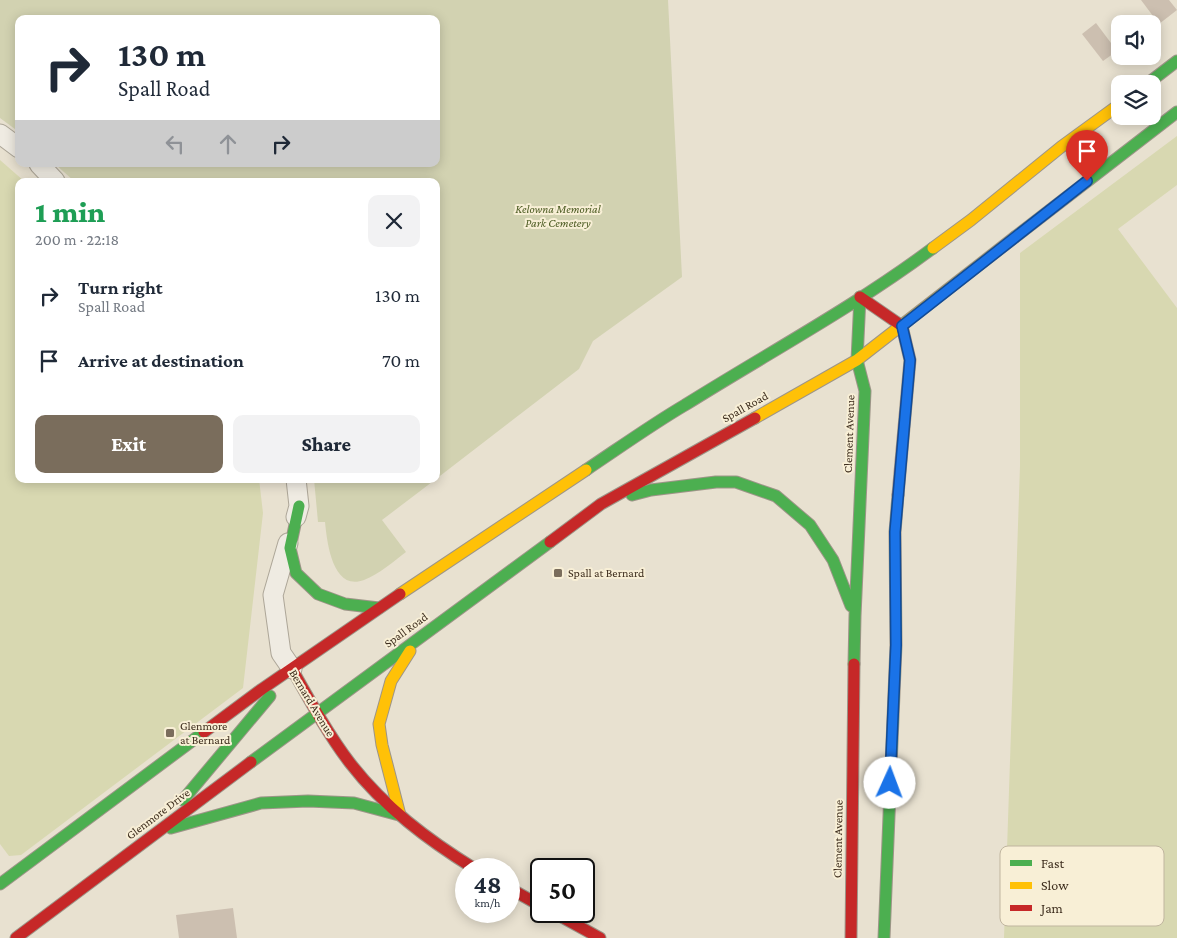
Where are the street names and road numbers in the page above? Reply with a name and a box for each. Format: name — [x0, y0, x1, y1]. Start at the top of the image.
street label: Spall Road — [720, 388, 771, 425]
street label: Clement Avenue — [841, 395, 857, 473]
street label: Spall Road — [382, 609, 431, 650]
street label: Bernard Avenue — [286, 667, 338, 739]
street label: Glenmore Drive — [124, 786, 192, 842]
street label: Clement Avenue — [830, 800, 846, 878]

